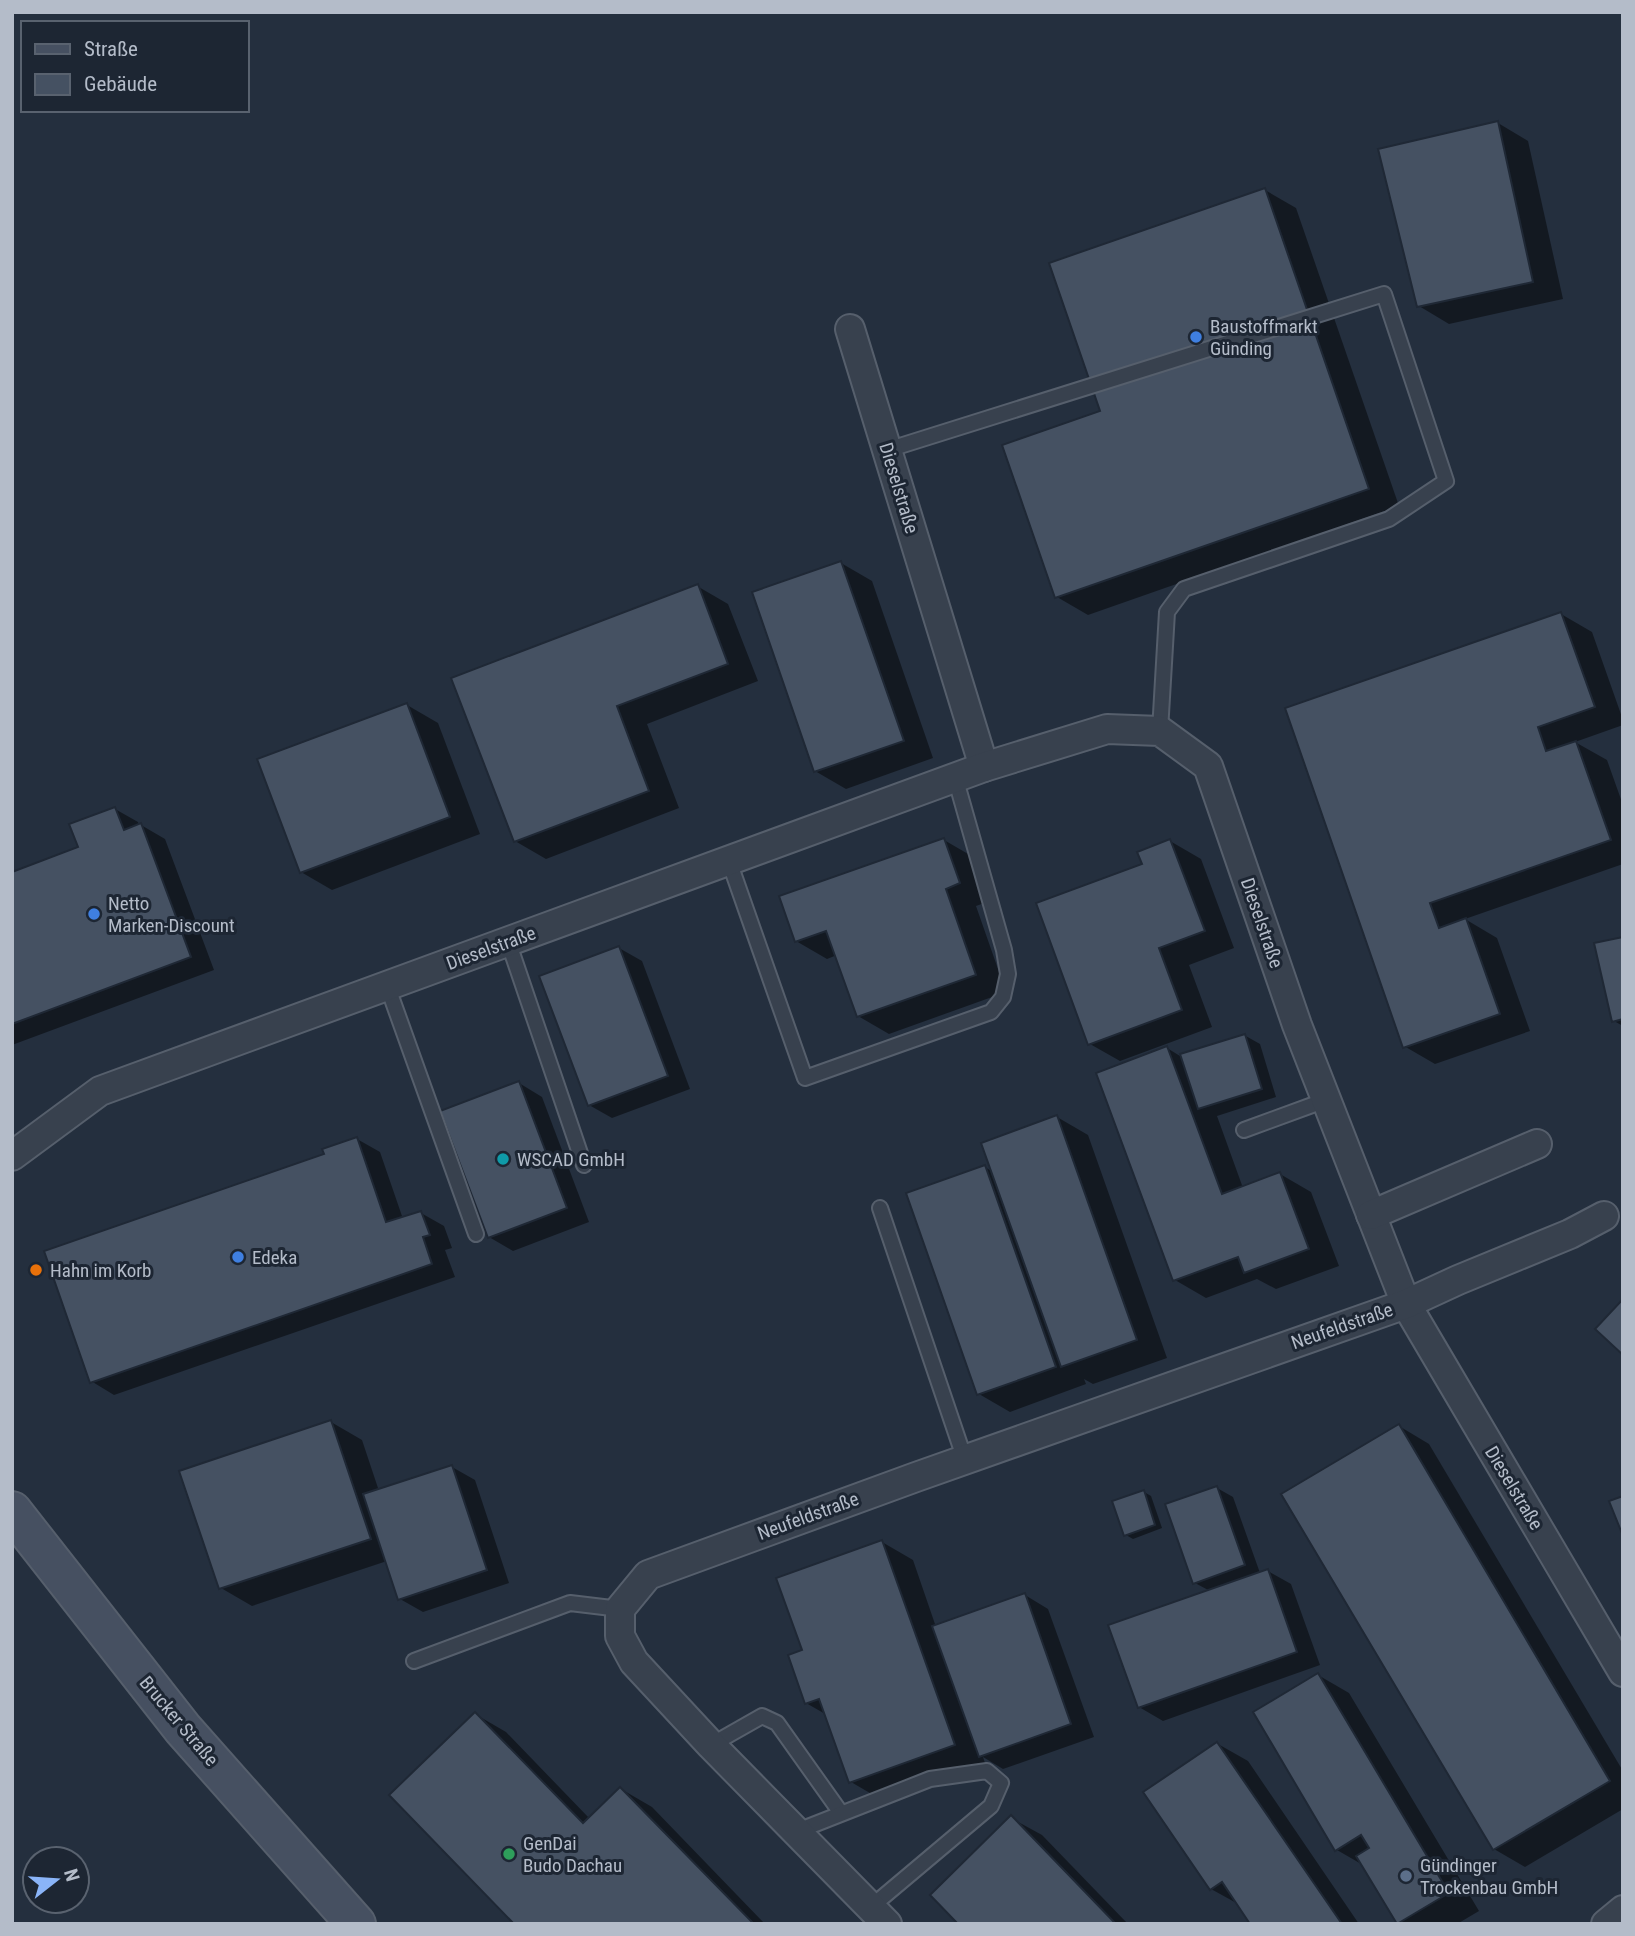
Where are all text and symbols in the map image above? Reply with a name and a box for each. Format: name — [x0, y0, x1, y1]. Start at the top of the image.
legend — [21, 21, 248, 112]
text: Straße — [84, 37, 138, 61]
text: Gebäude — [84, 72, 157, 96]
place label: Baustoffmarkt Günding — [1210, 315, 1318, 360]
marker: Baustoffmarkt Günding — [1188, 329, 1204, 345]
street label: Dieselstraße — [874, 440, 924, 536]
street label: Dieselstraße — [1236, 875, 1288, 971]
place label: Netto Marken-Discount — [108, 892, 235, 937]
marker: Netto Marken-Discount — [86, 906, 102, 922]
street label: Dieselstraße — [443, 921, 539, 975]
place label: WSCAD GmbH — [517, 1148, 625, 1171]
marker: WSCAD GmbH — [495, 1151, 511, 1167]
place label: Edeka — [252, 1246, 297, 1269]
marker: Edeka — [230, 1249, 246, 1265]
place label: Hahn im Korb — [50, 1259, 151, 1282]
marker: Hahn im Korb — [28, 1262, 44, 1278]
street label: Neufeldstraße — [1288, 1298, 1396, 1354]
street label: Dieselstraße — [1480, 1442, 1548, 1534]
street label: Neufeldstraße — [754, 1487, 862, 1545]
street label: Brucker Straße — [135, 1671, 223, 1771]
place label: GenDai Budo Dachau — [523, 1832, 622, 1877]
north arrow — [21, 1845, 91, 1915]
marker: GenDai Budo Dachau — [501, 1846, 517, 1862]
place label: Gündinger Trockenbau GmbH — [1420, 1854, 1558, 1899]
text: N — [59, 1866, 84, 1884]
marker: Gündinger Trockenbau GmbH — [1398, 1868, 1414, 1884]

